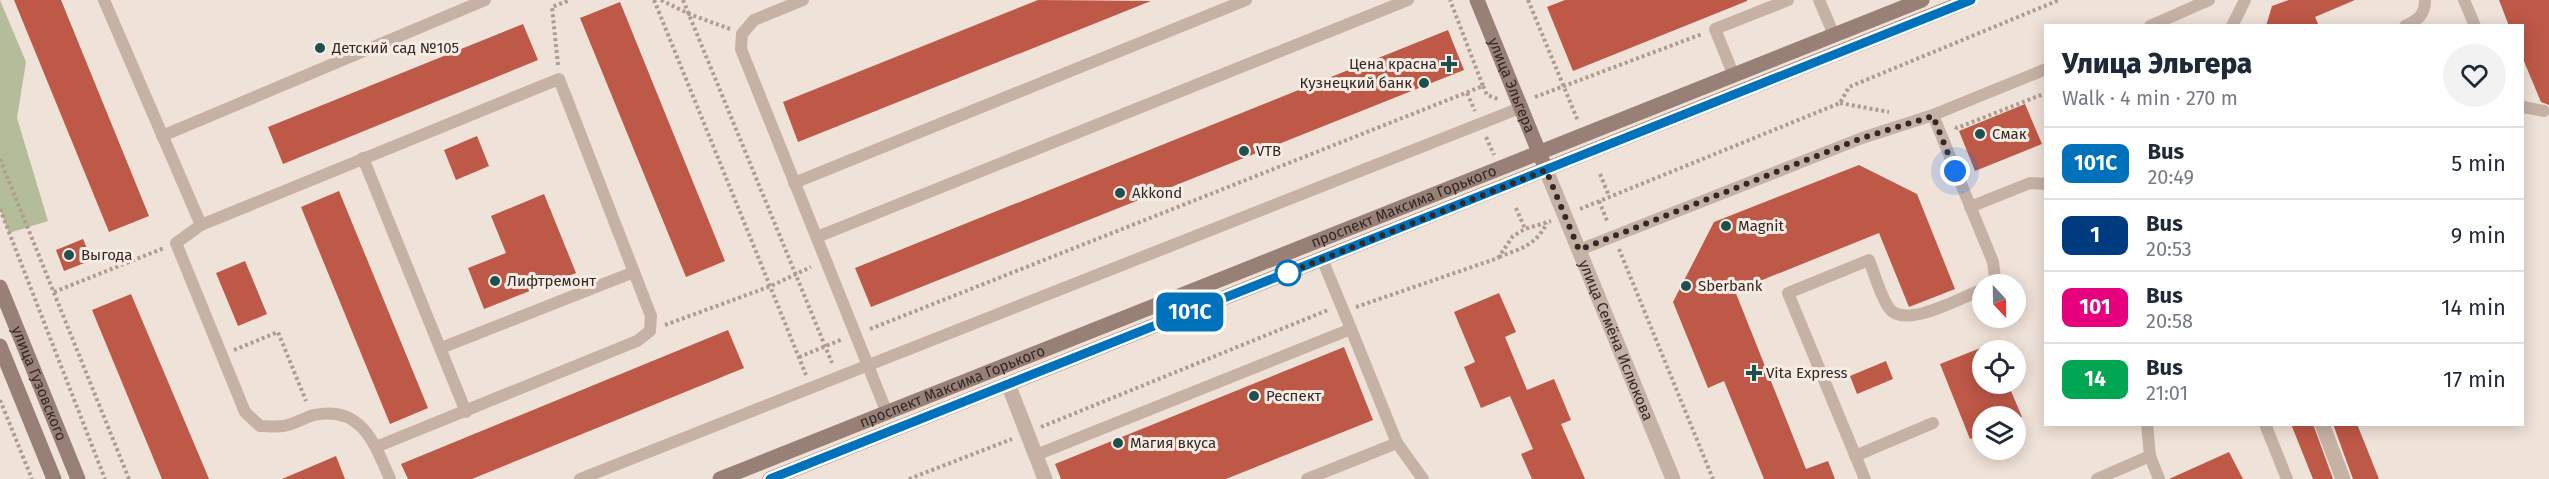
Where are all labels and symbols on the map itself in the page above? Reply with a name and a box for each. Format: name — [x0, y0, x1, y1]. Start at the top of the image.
street label: улица Эльгера — [1484, 35, 1539, 136]
place label: Детский сад №105 — [331, 39, 459, 57]
marker: Детский сад №105 — [313, 41, 327, 55]
place label: Цена красна — [1349, 55, 1437, 73]
marker: Цена красна — [1442, 57, 1456, 71]
place label: Кузнецкий банк — [1300, 74, 1412, 92]
marker: Кузнецкий банк — [1417, 76, 1431, 90]
place label: Смак — [1992, 125, 2027, 143]
marker: Смак — [1973, 127, 1987, 141]
place label: VTB — [1256, 142, 1281, 160]
marker: VTB — [1237, 144, 1251, 158]
your location — [1940, 156, 1970, 186]
street label: проспект Максима Горького — [1308, 162, 1499, 252]
place label: Akkond — [1132, 184, 1182, 202]
marker: Akkond — [1113, 186, 1127, 200]
place label: Magnit — [1738, 217, 1785, 235]
marker: Magnit — [1719, 219, 1733, 233]
place label: Выгода — [81, 246, 132, 264]
marker: Выгода — [62, 248, 76, 262]
street label: улица Семёна Ислюкова — [1575, 257, 1657, 423]
unlabelled marker — [1275, 260, 1301, 286]
place label: Лифтремонт — [507, 272, 596, 290]
marker: Лифтремонт — [488, 274, 502, 288]
north arrow — [1972, 274, 2026, 328]
place label: Sberbank — [1698, 277, 1763, 295]
marker: Sberbank — [1679, 279, 1693, 293]
line badge: 101С — [1148, 292, 1232, 332]
street label: улица Гузовского — [8, 323, 71, 443]
street label: проспект Максима Горького — [857, 341, 1048, 431]
place label: Vita Express — [1766, 364, 1848, 382]
marker: Vita Express — [1747, 366, 1761, 380]
place label: Респект — [1266, 387, 1321, 405]
marker: Респект — [1247, 389, 1261, 403]
place label: Магия вкуса — [1130, 434, 1216, 452]
marker: Магия вкуса — [1111, 436, 1125, 450]

